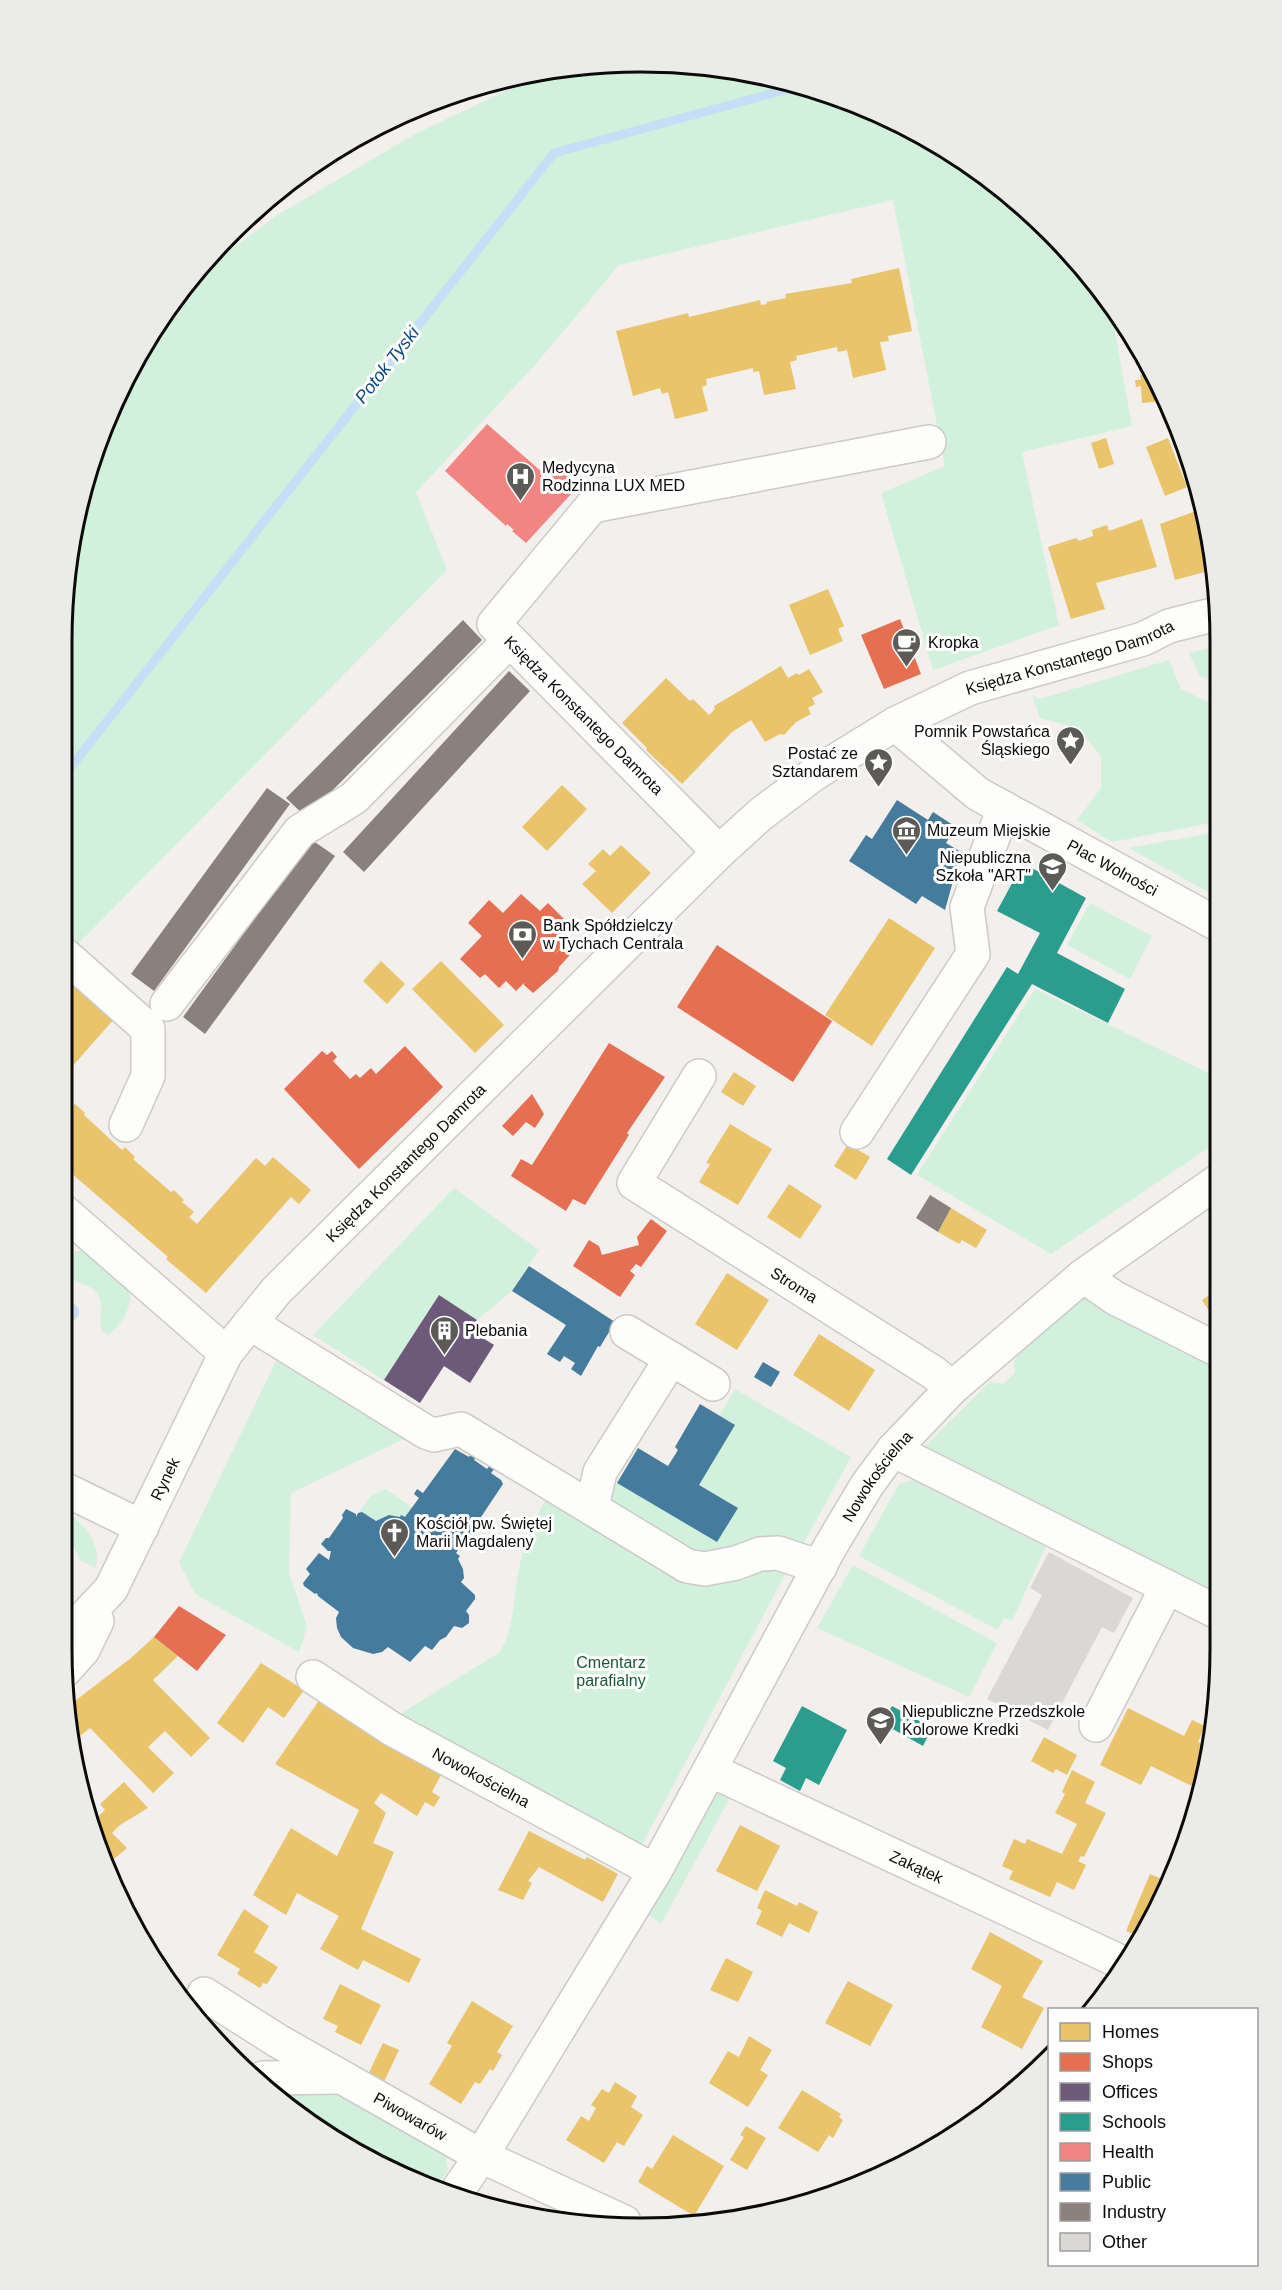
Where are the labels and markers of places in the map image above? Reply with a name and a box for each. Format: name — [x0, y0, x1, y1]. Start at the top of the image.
place label: Medycyna Rodzinna LUX MED — [542, 459, 685, 494]
hospital icon: Medycyna Rodzinna LUX MED — [505, 460, 537, 502]
cafe icon: Kropka — [891, 626, 923, 668]
place label: Kropka — [928, 634, 979, 651]
place label: Pomnik Powstańca Śląskiego — [914, 723, 1050, 758]
place icon: Pomnik Powstańca Śląskiego — [1055, 724, 1087, 766]
place label: Postać ze Sztandarem — [772, 745, 858, 780]
place icon: Postać ze Sztandarem — [863, 746, 895, 788]
museum icon: Muzeum Miejskie — [890, 814, 922, 856]
place label: Muzeum Miejskie — [927, 822, 1051, 839]
place label: Niepubliczna Szkoła "ART" — [935, 849, 1031, 884]
school or university icon: Niepubliczna Szkoła "ART" — [1036, 850, 1068, 892]
place label: Bank Spółdzielczy w Tychach Centrala — [542, 917, 683, 952]
bank icon: Bank Spółdzielczy w Tychach Centrala — [506, 918, 538, 960]
building icon: Plebania — [428, 1314, 460, 1356]
place label: Plebania — [465, 1322, 527, 1339]
place label: Kościół pw. Świętej Marii Magdaleny — [416, 1514, 552, 1550]
church icon: Kościół pw. Świętej Marii Magdaleny — [379, 1516, 411, 1558]
place label: Niepubliczne Przedszkole Kolorowe Kredki — [902, 1703, 1085, 1738]
school or university icon: Niepubliczne Przedszkole Kolorowe Kredki — [865, 1704, 897, 1746]

